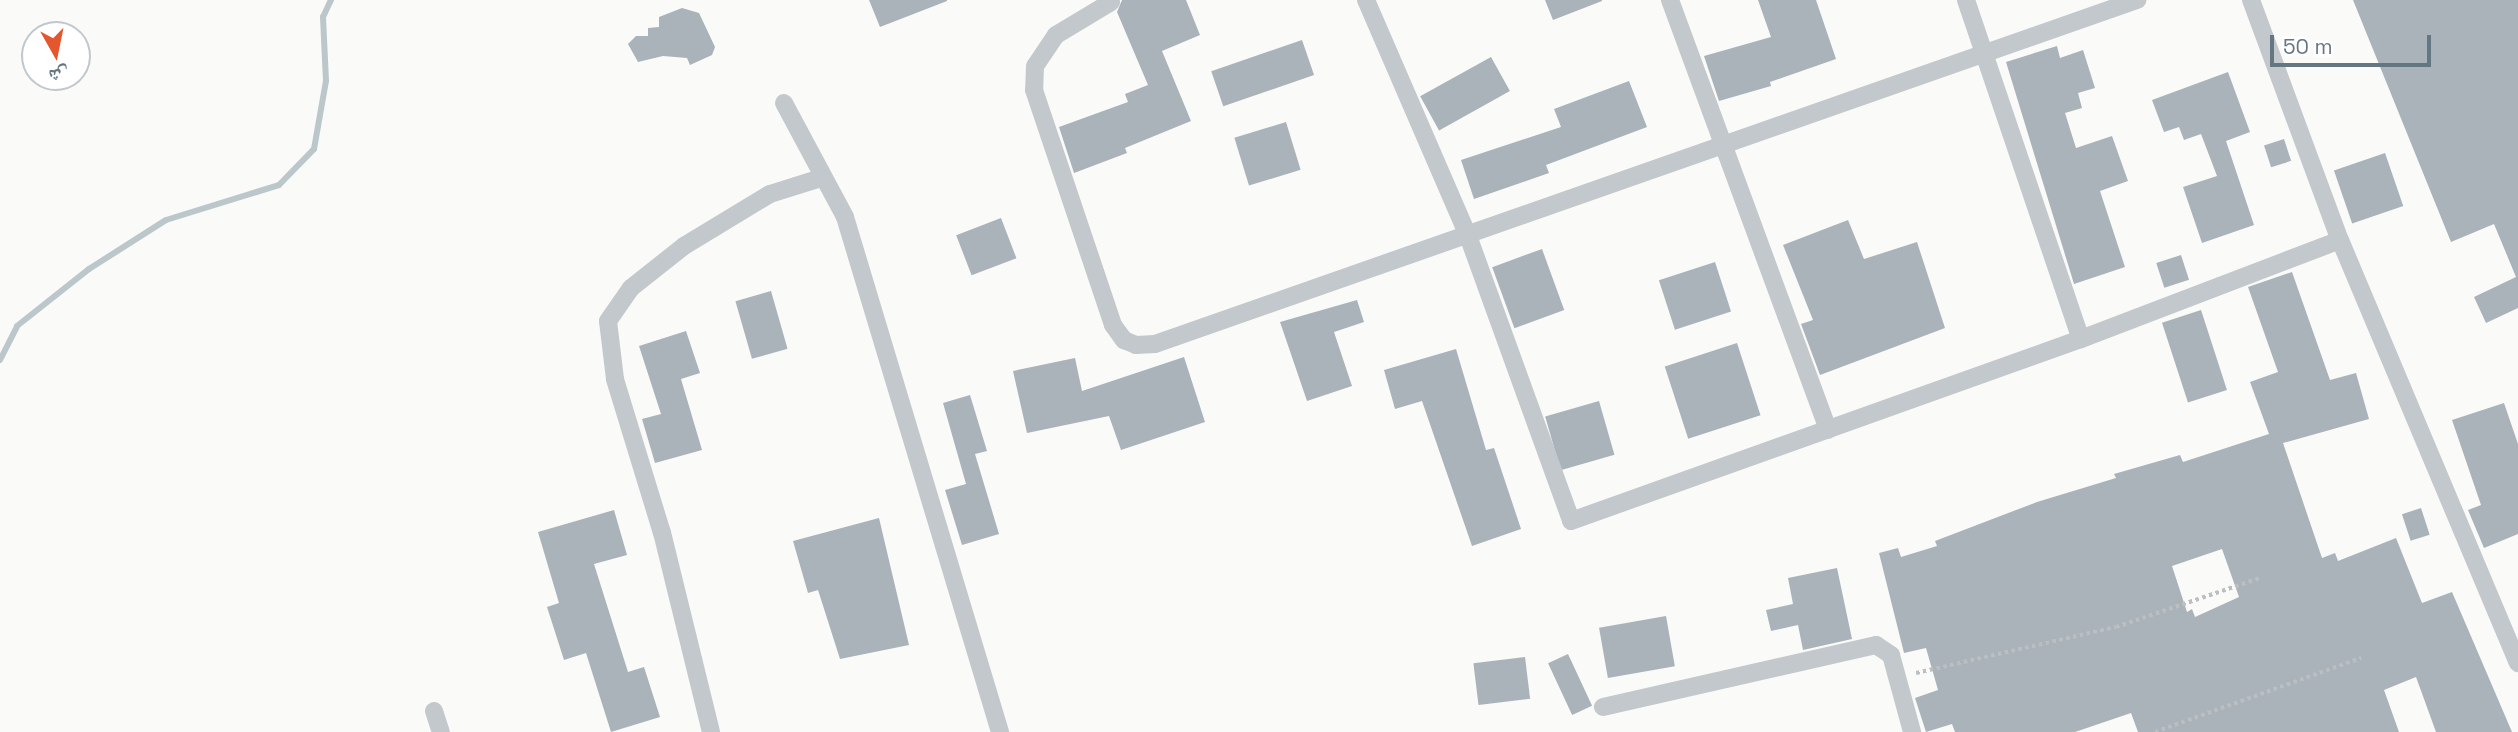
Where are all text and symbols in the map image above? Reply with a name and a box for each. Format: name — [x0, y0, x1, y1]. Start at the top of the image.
north arrow — [21, 21, 91, 91]
scale bar — [2273, 21, 2434, 65]
text: 50 m — [2283, 33, 2333, 60]
text: ش — [47, 61, 71, 89]

